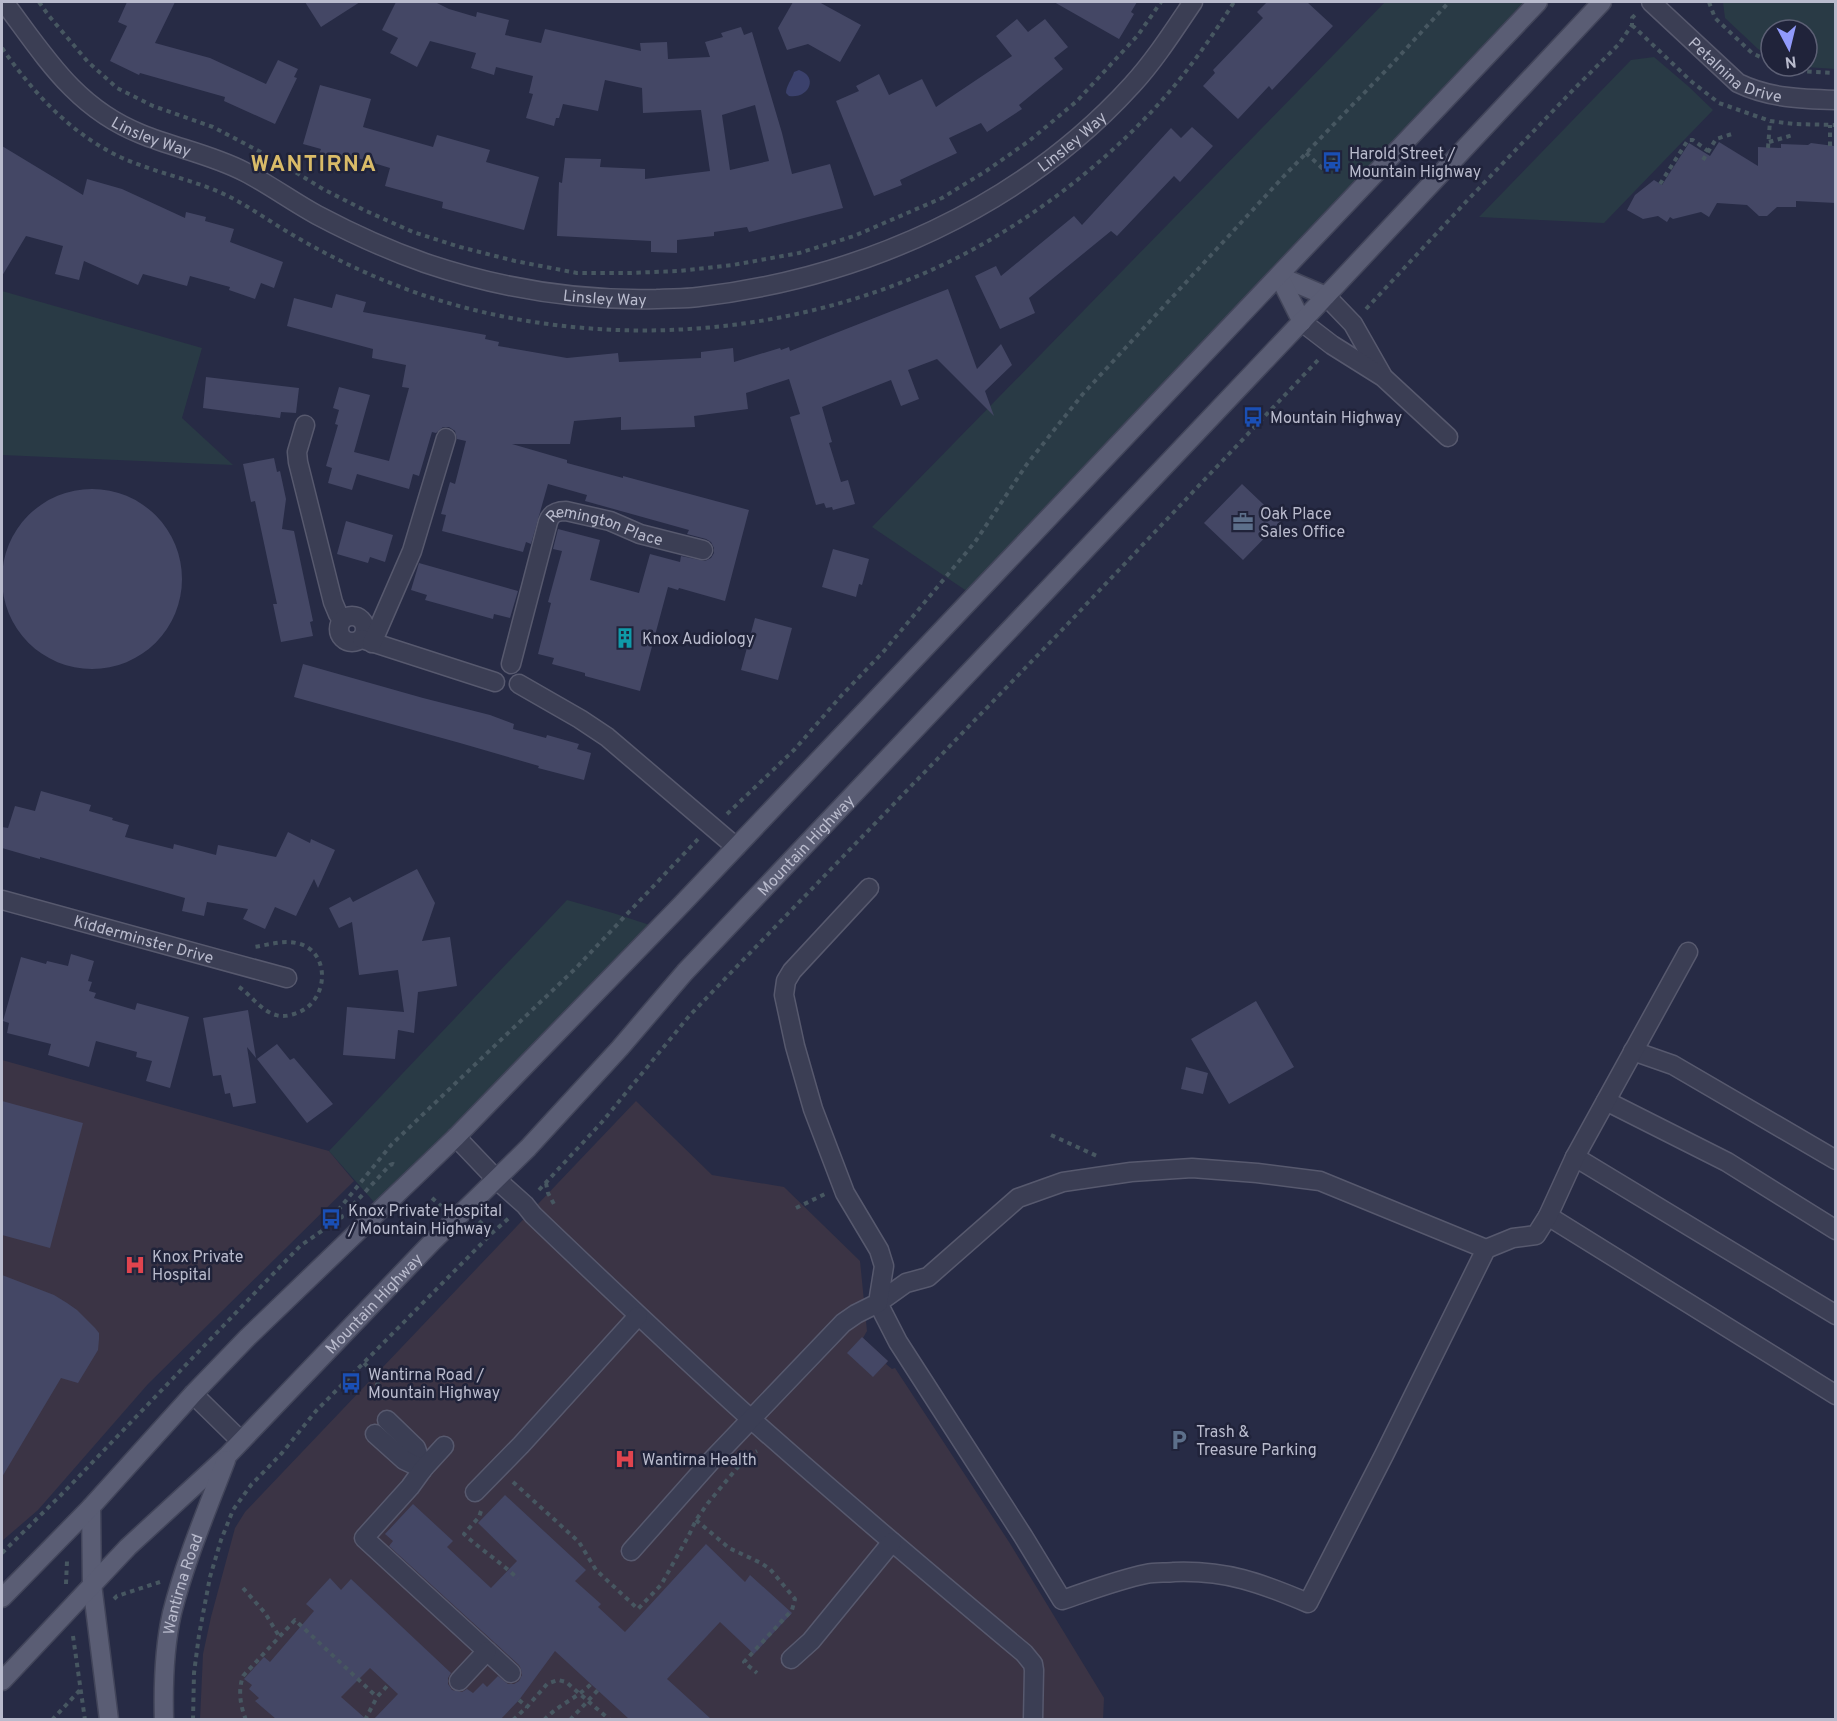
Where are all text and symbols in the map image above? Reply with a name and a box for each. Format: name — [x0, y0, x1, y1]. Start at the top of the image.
north arrow — [1759, 18, 1819, 78]
street label: Petalnina Drive — [1683, 34, 1783, 108]
text: N — [1784, 50, 1798, 72]
street label: Linsley Way — [1034, 108, 1112, 177]
street label: Linsley Way — [107, 113, 193, 162]
place label: Harold Street / Mountain Highway — [1349, 145, 1481, 183]
bus stop icon: Harold Street / Mountain Highway — [1320, 150, 1344, 174]
district label: WANTIRNA — [251, 152, 377, 179]
street label: Linsley Way — [562, 287, 647, 311]
bus stop icon: Mountain Highway — [1241, 405, 1265, 429]
place label: Mountain Highway — [1270, 409, 1402, 429]
street label: Remington Place — [542, 503, 665, 551]
place label: Oak Place Sales Office — [1260, 505, 1345, 543]
office icon: Oak Place Sales Office — [1231, 510, 1255, 534]
building icon: Knox Audiology — [613, 626, 637, 650]
place label: Knox Audiology — [642, 630, 755, 650]
street label: Mountain Highway — [754, 792, 860, 901]
street label: Kidderminster Drive — [71, 912, 215, 969]
place label: Knox Private Hospital / Mountain Highway — [347, 1202, 502, 1240]
bus stop icon: Knox Private Hospital / Mountain Highway — [319, 1207, 343, 1231]
place label: Knox Private Hospital — [152, 1248, 243, 1286]
street label: Mountain Highway — [322, 1250, 428, 1359]
hospital icon: Knox Private Hospital — [123, 1253, 147, 1277]
place label: Wantirna Road / Mountain Highway — [368, 1366, 500, 1404]
bus stop icon: Wantirna Road / Mountain Highway — [339, 1371, 363, 1395]
place label: Trash & Treasure Parking — [1196, 1423, 1317, 1461]
parking icon: Trash & Treasure Parking — [1167, 1428, 1191, 1452]
hospital icon: Wantirna Health — [613, 1447, 637, 1471]
place label: Wantirna Health — [642, 1451, 757, 1471]
street label: Wantirna Road — [160, 1531, 209, 1637]

